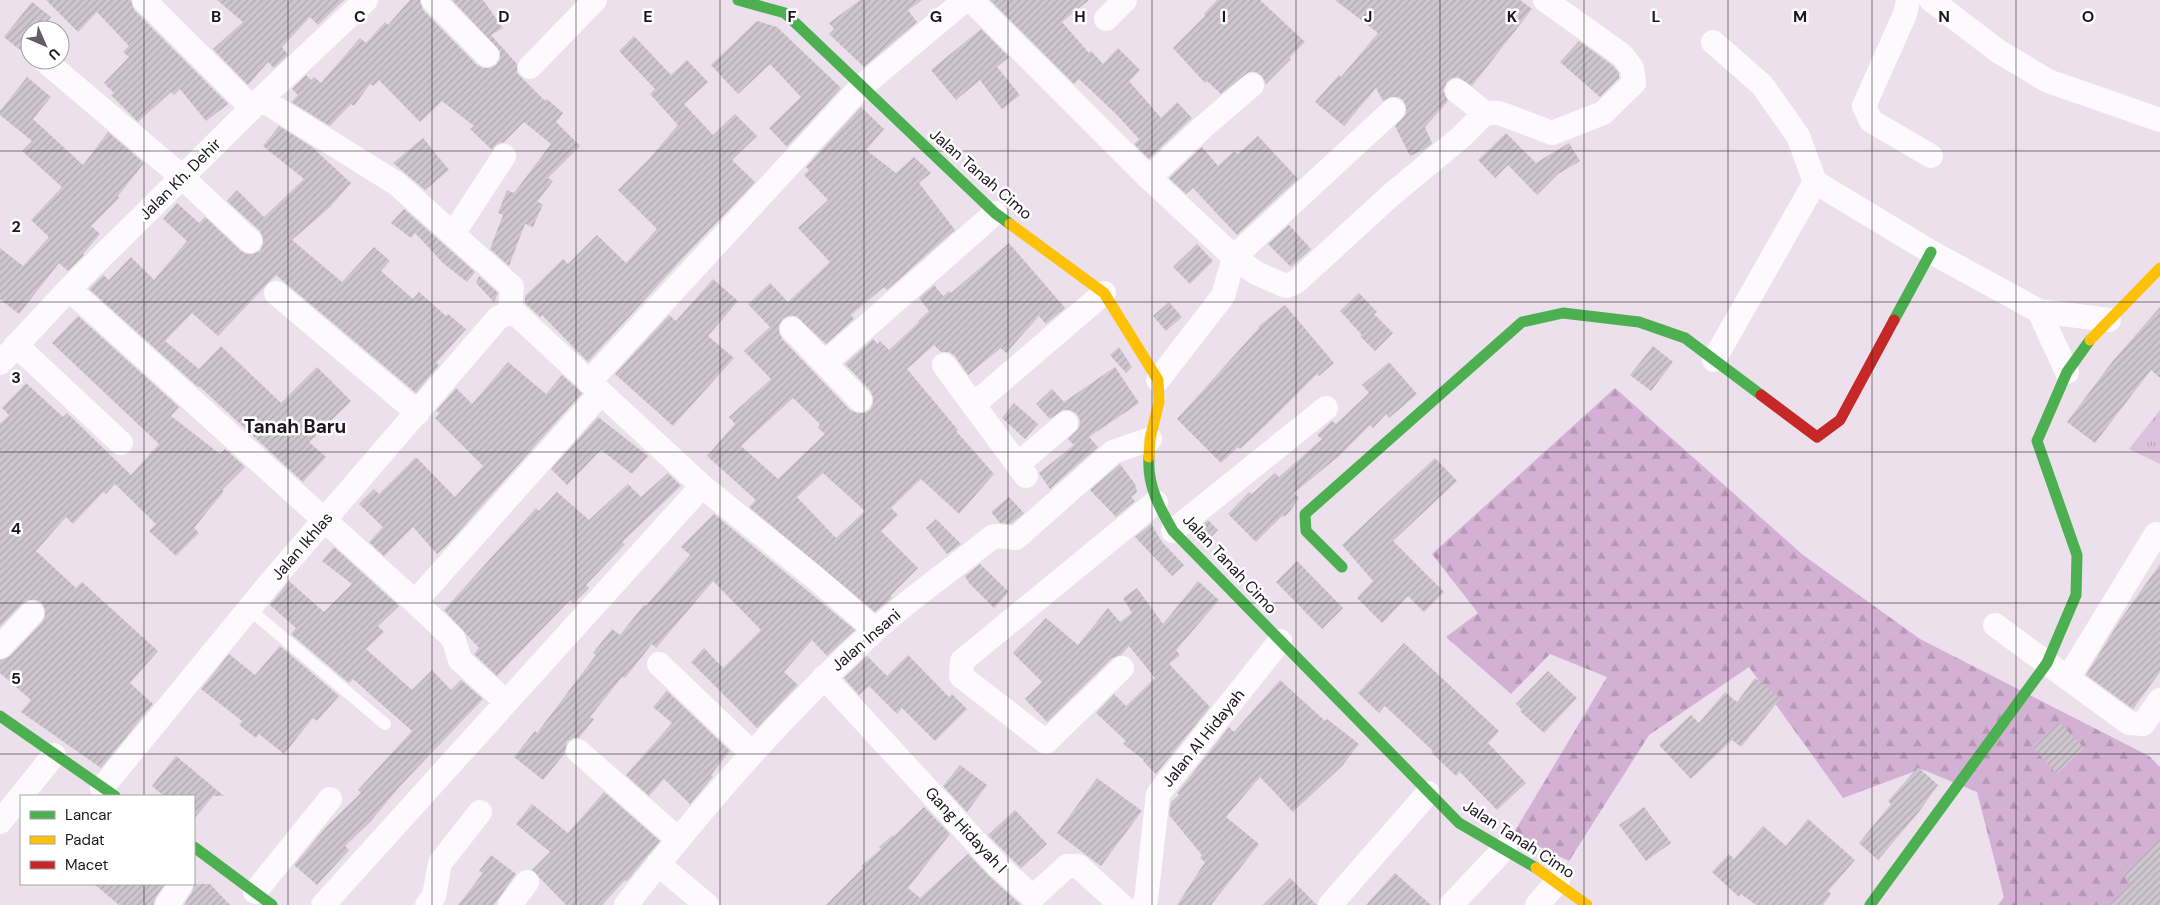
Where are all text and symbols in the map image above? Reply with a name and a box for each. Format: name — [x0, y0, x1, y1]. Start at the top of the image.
text: B — [211, 6, 221, 27]
text: C — [354, 6, 366, 27]
text: D — [498, 6, 510, 27]
text: E — [643, 6, 653, 27]
text: F — [788, 6, 797, 27]
text: G — [930, 6, 942, 27]
text: H — [1074, 6, 1086, 27]
text: I — [1222, 6, 1226, 27]
text: J — [1364, 6, 1372, 27]
text: K — [1507, 6, 1518, 27]
text: L — [1652, 6, 1661, 27]
text: M — [1793, 6, 1807, 27]
text: N — [1938, 6, 1950, 27]
text: O — [2082, 6, 2094, 27]
north arrow — [20, 20, 70, 70]
text: U — [44, 44, 64, 64]
street label: Jalan Tanah Cimo — [925, 124, 1037, 224]
street label: Jalan Kh. Dehir — [135, 134, 225, 224]
text: 2 — [11, 216, 21, 237]
text: 3 — [11, 367, 21, 388]
district label: Tanah Baru — [244, 414, 346, 439]
street label: Jalan Ikhlas — [267, 508, 337, 584]
street label: Jalan Tanah Cimo — [1178, 510, 1282, 618]
text: 4 — [11, 518, 21, 539]
street label: Jalan Insani — [827, 604, 905, 676]
text: 5 — [11, 668, 21, 689]
street label: Jalan Al Hidayah — [1157, 685, 1249, 791]
street label: Gang Hidayah I — [921, 782, 1011, 878]
legend — [20, 795, 195, 885]
street label: Jalan Tanah Cimo — [1459, 795, 1579, 883]
text: Lancar — [65, 805, 112, 825]
text: Padat — [65, 830, 105, 850]
text: Macet — [65, 855, 109, 875]

